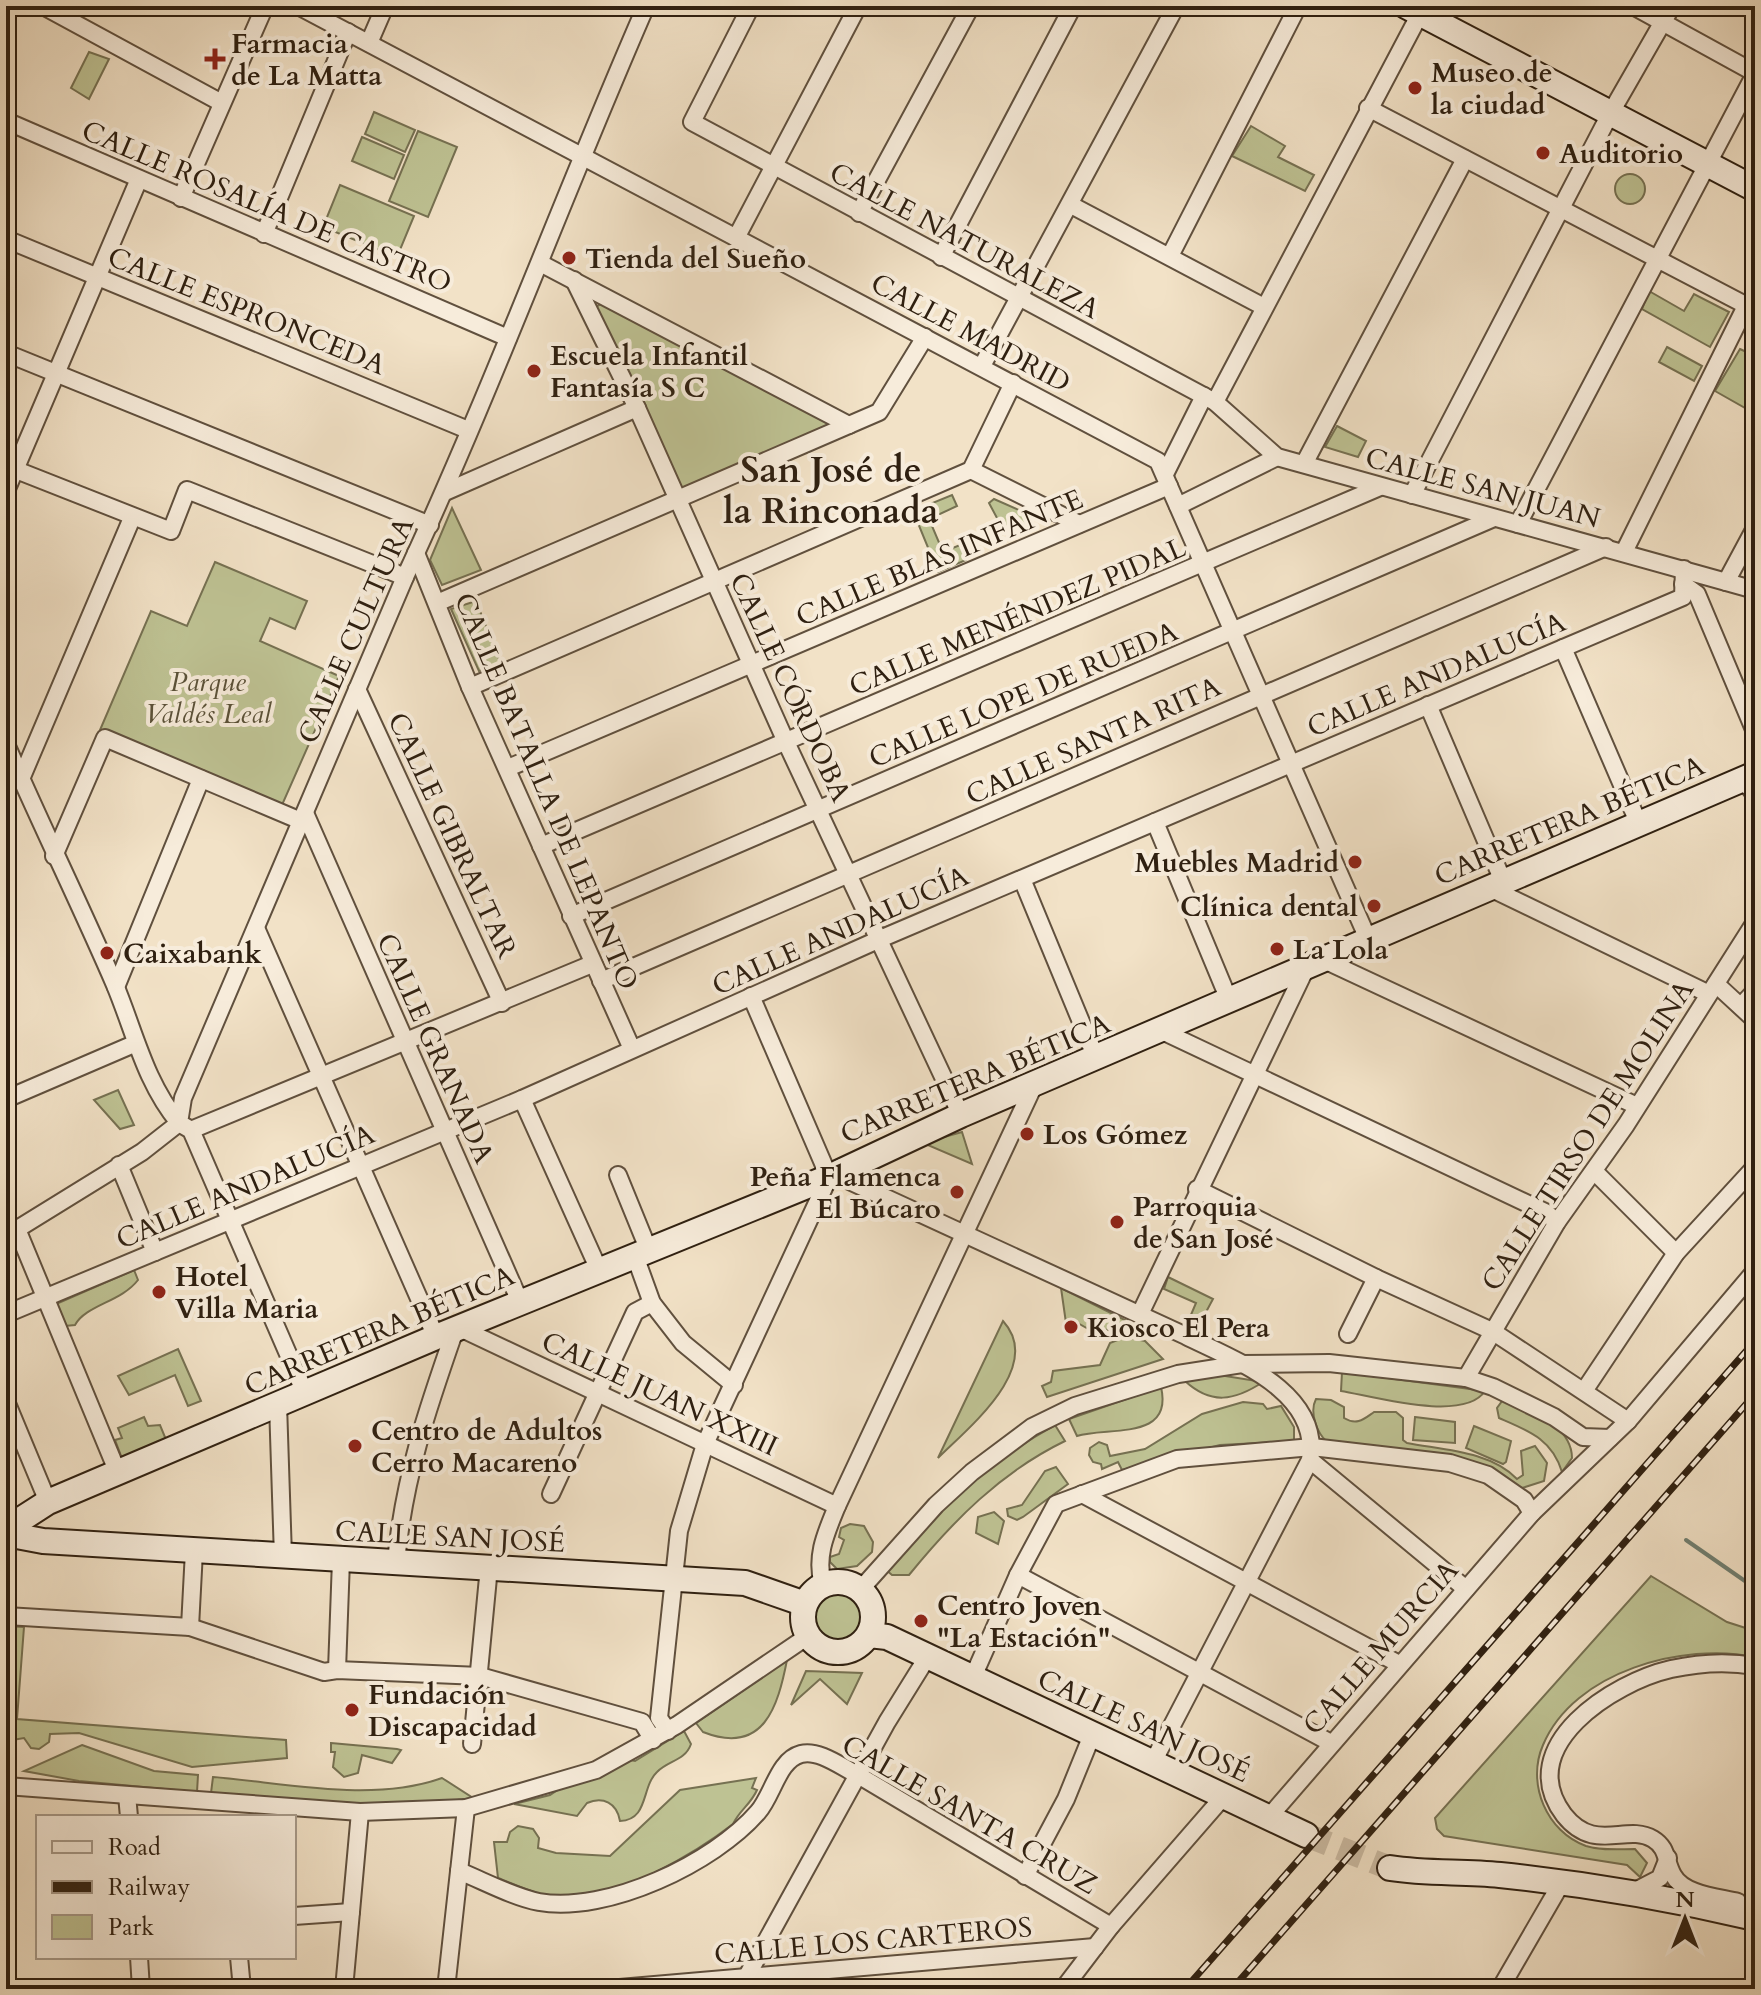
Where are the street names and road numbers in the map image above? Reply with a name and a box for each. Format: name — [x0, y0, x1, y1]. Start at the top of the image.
street label: CALLE ROSALÍA DE CASTRO — [76, 112, 457, 302]
street label: CALLE NATURALEZA — [823, 154, 1106, 328]
street label: CALLE ESPRONCEDA — [102, 238, 391, 384]
street label: CALLE MADRID — [864, 264, 1077, 401]
street label: CALLE SAN JUAN — [1361, 438, 1604, 538]
street label: CALLE BLAS INFANTE — [790, 480, 1089, 636]
street label: CALLE CULTURA — [289, 511, 423, 750]
street label: CALLE MENÉNDEZ PIDAL — [843, 529, 1191, 705]
street label: CALLE CÓRDOBA — [720, 567, 860, 808]
street label: CALLE BATALLA DE LEPANTO — [445, 587, 647, 996]
street label: CALLE ANDALUCÍA — [1301, 603, 1571, 747]
street label: CALLE LOPE DE RUEDA — [863, 612, 1184, 777]
street label: CALLE SANTA RITA — [960, 668, 1227, 814]
street label: CALLE GIBRALTAR — [378, 706, 526, 965]
street label: CARRETERA BÉTICA — [1429, 747, 1710, 895]
street label: CALLE ANDALUCÍA — [706, 857, 975, 1005]
street label: CALLE GRANADA — [367, 927, 503, 1169]
street label: CALLE TIRSO DE MOLINA — [1473, 973, 1703, 1298]
street label: CARRETERA BÉTICA — [835, 1005, 1116, 1153]
street label: CALLE ANDALUCÍA — [110, 1115, 380, 1259]
street label: CARRETERA BÉTICA — [239, 1257, 520, 1405]
street label: CALLE JUAN XXIII — [535, 1323, 784, 1465]
street label: CALLE SAN JOSÉ — [334, 1512, 566, 1562]
street label: CALLE MURCIA — [1294, 1552, 1467, 1743]
street label: CALLE SAN JOSÉ — [1031, 1660, 1256, 1792]
street label: CALLE SANTA CRUZ — [835, 1726, 1104, 1904]
street label: CALLE LOS CARTEROS — [713, 1908, 1034, 1974]

